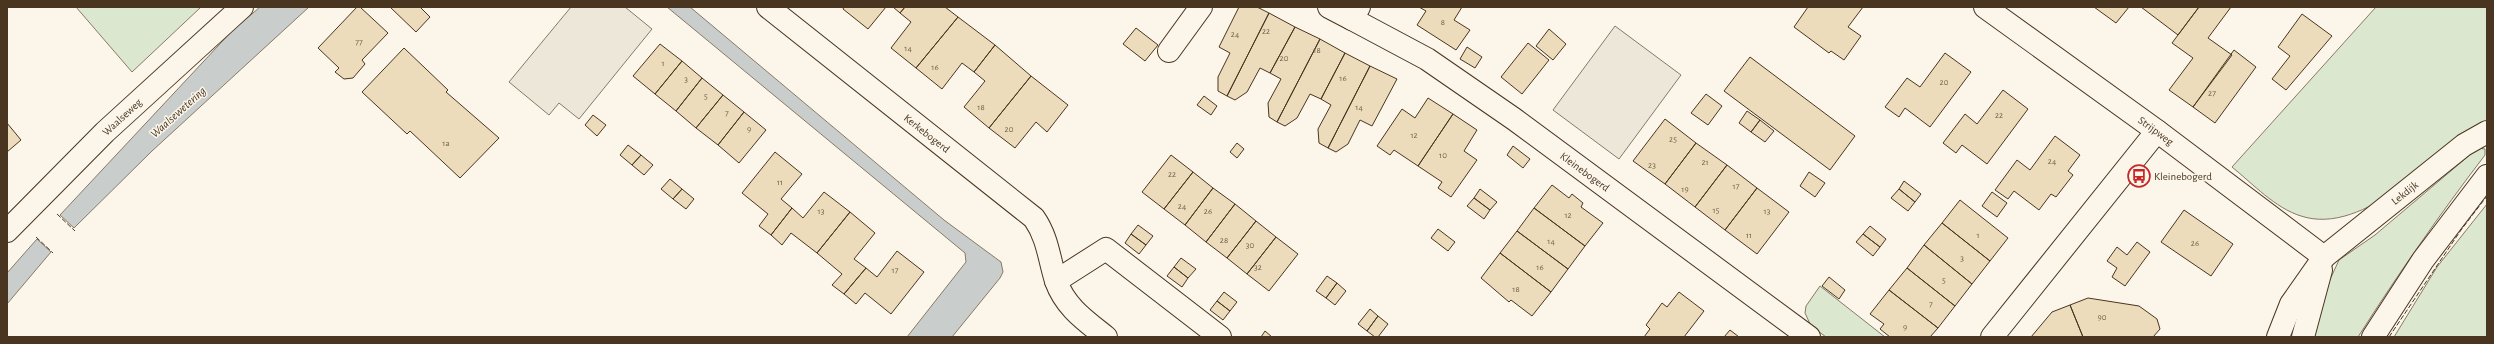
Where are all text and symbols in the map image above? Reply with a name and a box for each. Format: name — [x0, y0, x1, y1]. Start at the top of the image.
house number: 8 — [1441, 18, 1445, 27]
house number: 22 — [1262, 27, 1270, 36]
house number: 24 — [1231, 30, 1240, 39]
house number: 77 — [355, 38, 363, 47]
house number: 14 — [904, 44, 912, 53]
house number: 18 — [1313, 46, 1321, 55]
house number: 20 — [1280, 54, 1289, 63]
house number: 1 — [661, 59, 665, 68]
house number: 16 — [931, 63, 939, 72]
house number: 16 — [1339, 74, 1347, 83]
house number: 3 — [684, 75, 688, 84]
house number: 20 — [1940, 78, 1949, 87]
water label: Waalsewetering — [148, 84, 208, 140]
house number: 27 — [2208, 89, 2216, 98]
house number: 5 — [704, 92, 708, 101]
street label: Waalseweg — [100, 96, 144, 137]
house number: 18 — [977, 103, 985, 112]
house number: 14 — [1355, 103, 1363, 112]
house number: 7 — [725, 109, 729, 118]
house number: 22 — [1995, 111, 2003, 120]
street label: Kerkebogerd — [902, 112, 952, 155]
street label: Strijpweg — [2136, 114, 2176, 147]
house number: 9 — [747, 125, 751, 134]
house number: 20 — [1005, 125, 1014, 134]
house number: 12 — [1410, 131, 1418, 140]
house number: 25 — [1669, 135, 1677, 144]
house number: 1a — [442, 139, 450, 148]
street label: Kleinebogerd — [1558, 150, 1612, 193]
house number: 10 — [1439, 151, 1447, 160]
house number: 24 — [2048, 157, 2057, 166]
house number: 21 — [1701, 158, 1709, 167]
house number: 23 — [1648, 161, 1656, 170]
bus stop icon: Kleinebogerd — [2126, 163, 2152, 189]
house number: 22 — [1168, 170, 1176, 179]
place label: Kleinebogerd — [2154, 171, 2212, 182]
house number: 11 — [777, 178, 783, 187]
street label: Lekdijk — [2389, 179, 2420, 206]
house number: 17 — [1733, 182, 1740, 191]
house number: 19 — [1681, 185, 1689, 194]
house number: 24 — [1178, 202, 1187, 211]
house number: 15 — [1713, 206, 1720, 215]
house number: 13 — [818, 207, 825, 216]
house number: 26 — [1204, 207, 1212, 216]
house number: 13 — [1764, 207, 1771, 216]
house number: 12 — [1564, 211, 1572, 220]
house number: 11 — [1746, 231, 1752, 240]
house number: 1 — [1976, 231, 1980, 240]
house number: 28 — [1220, 236, 1228, 245]
house number: 14 — [1547, 237, 1555, 246]
house number: 26 — [2191, 239, 2199, 248]
house number: 30 — [1246, 241, 1254, 250]
house number: 3 — [1960, 254, 1964, 263]
house number: 32 — [1254, 263, 1262, 272]
house number: 16 — [1536, 263, 1544, 272]
house number: 17 — [892, 266, 899, 275]
house number: 5 — [1942, 276, 1946, 285]
house number: 18 — [1512, 285, 1520, 294]
house number: 7 — [1929, 300, 1933, 309]
house number: 90 — [2098, 313, 2107, 322]
house number: 9 — [1903, 323, 1907, 332]

